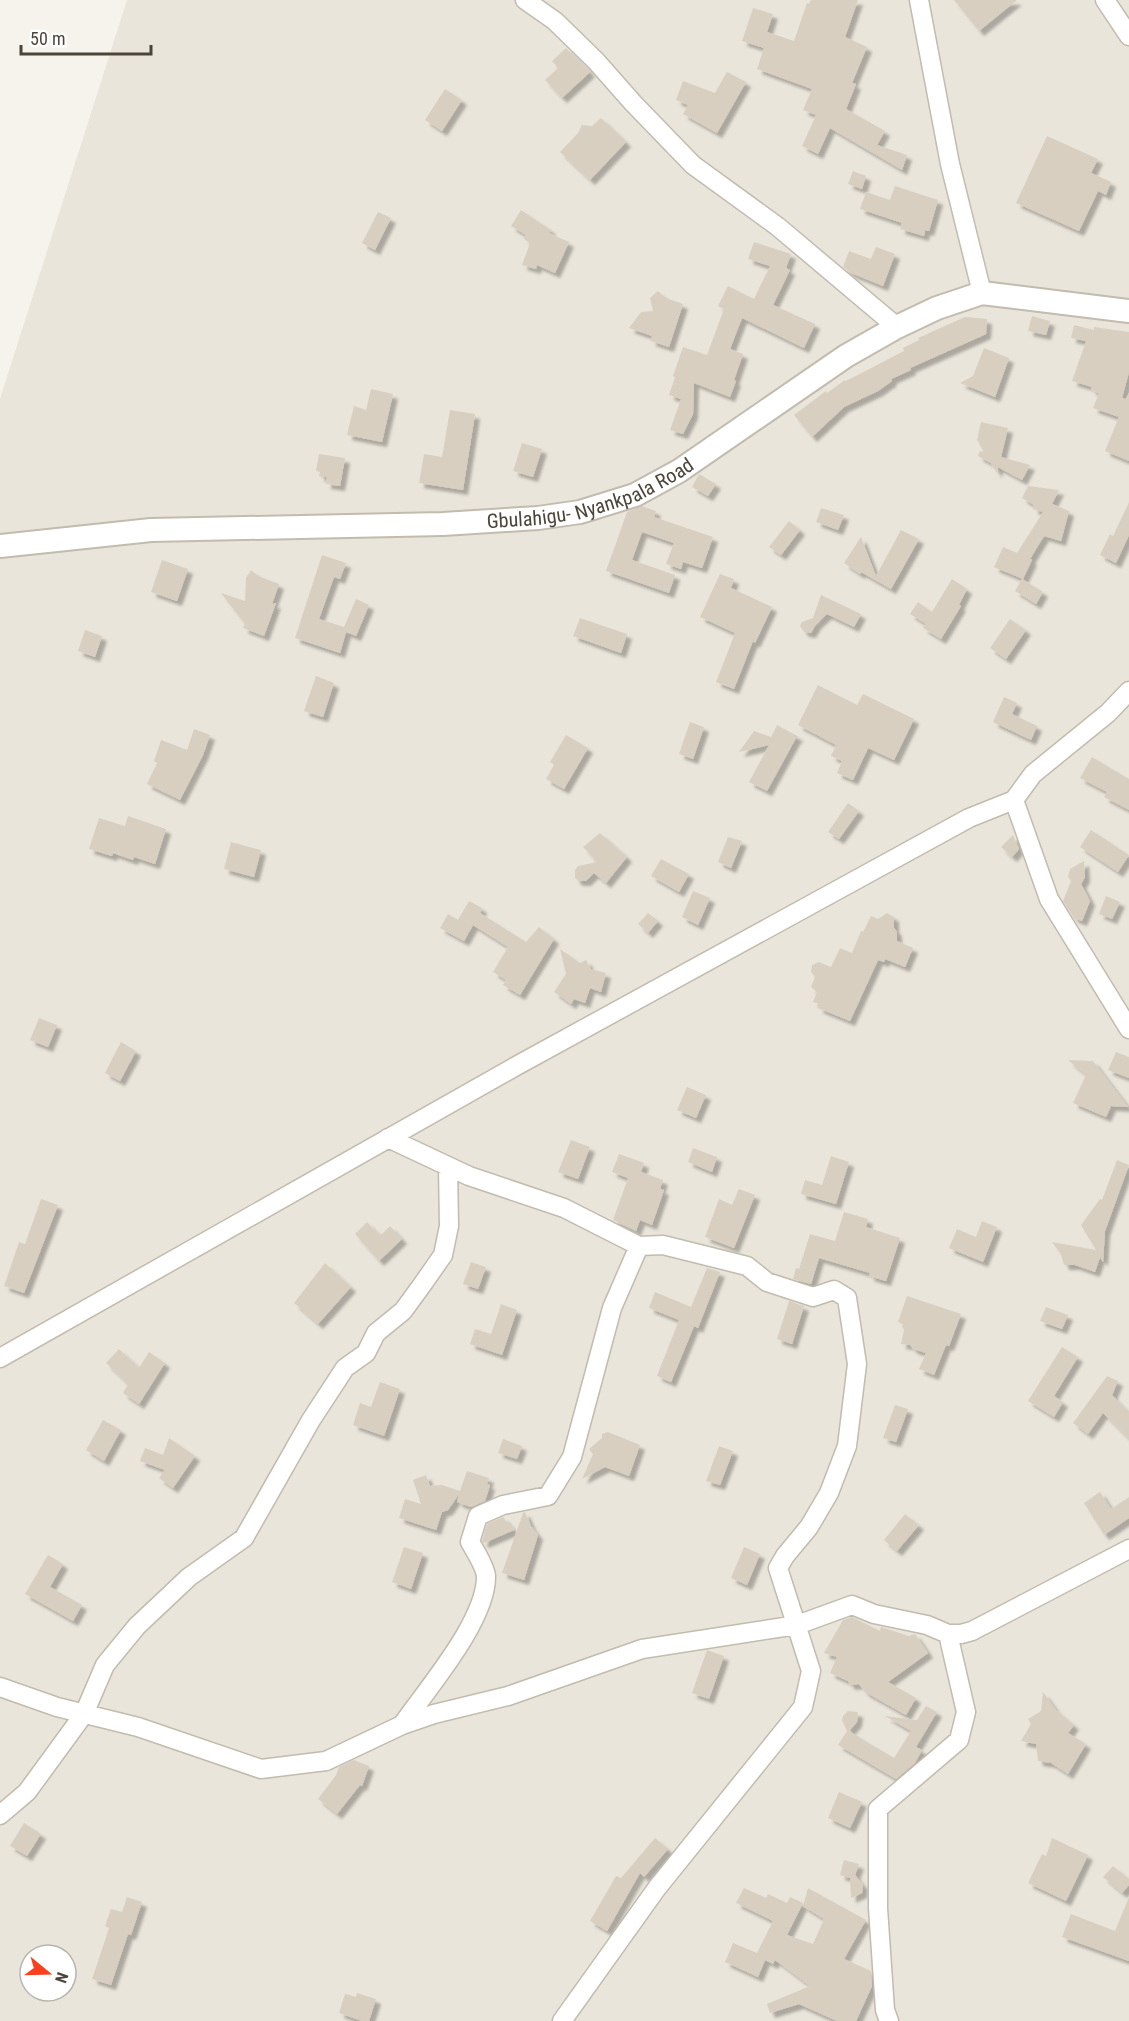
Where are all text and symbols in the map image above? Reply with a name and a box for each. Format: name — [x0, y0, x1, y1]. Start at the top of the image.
scale bar — [21, 18, 152, 56]
text: 50 m — [30, 28, 65, 49]
street label: Gbulahigu- Nyankpala Road — [486, 453, 698, 533]
north arrow — [18, 1943, 78, 2003]
text: N — [51, 1970, 72, 1985]

